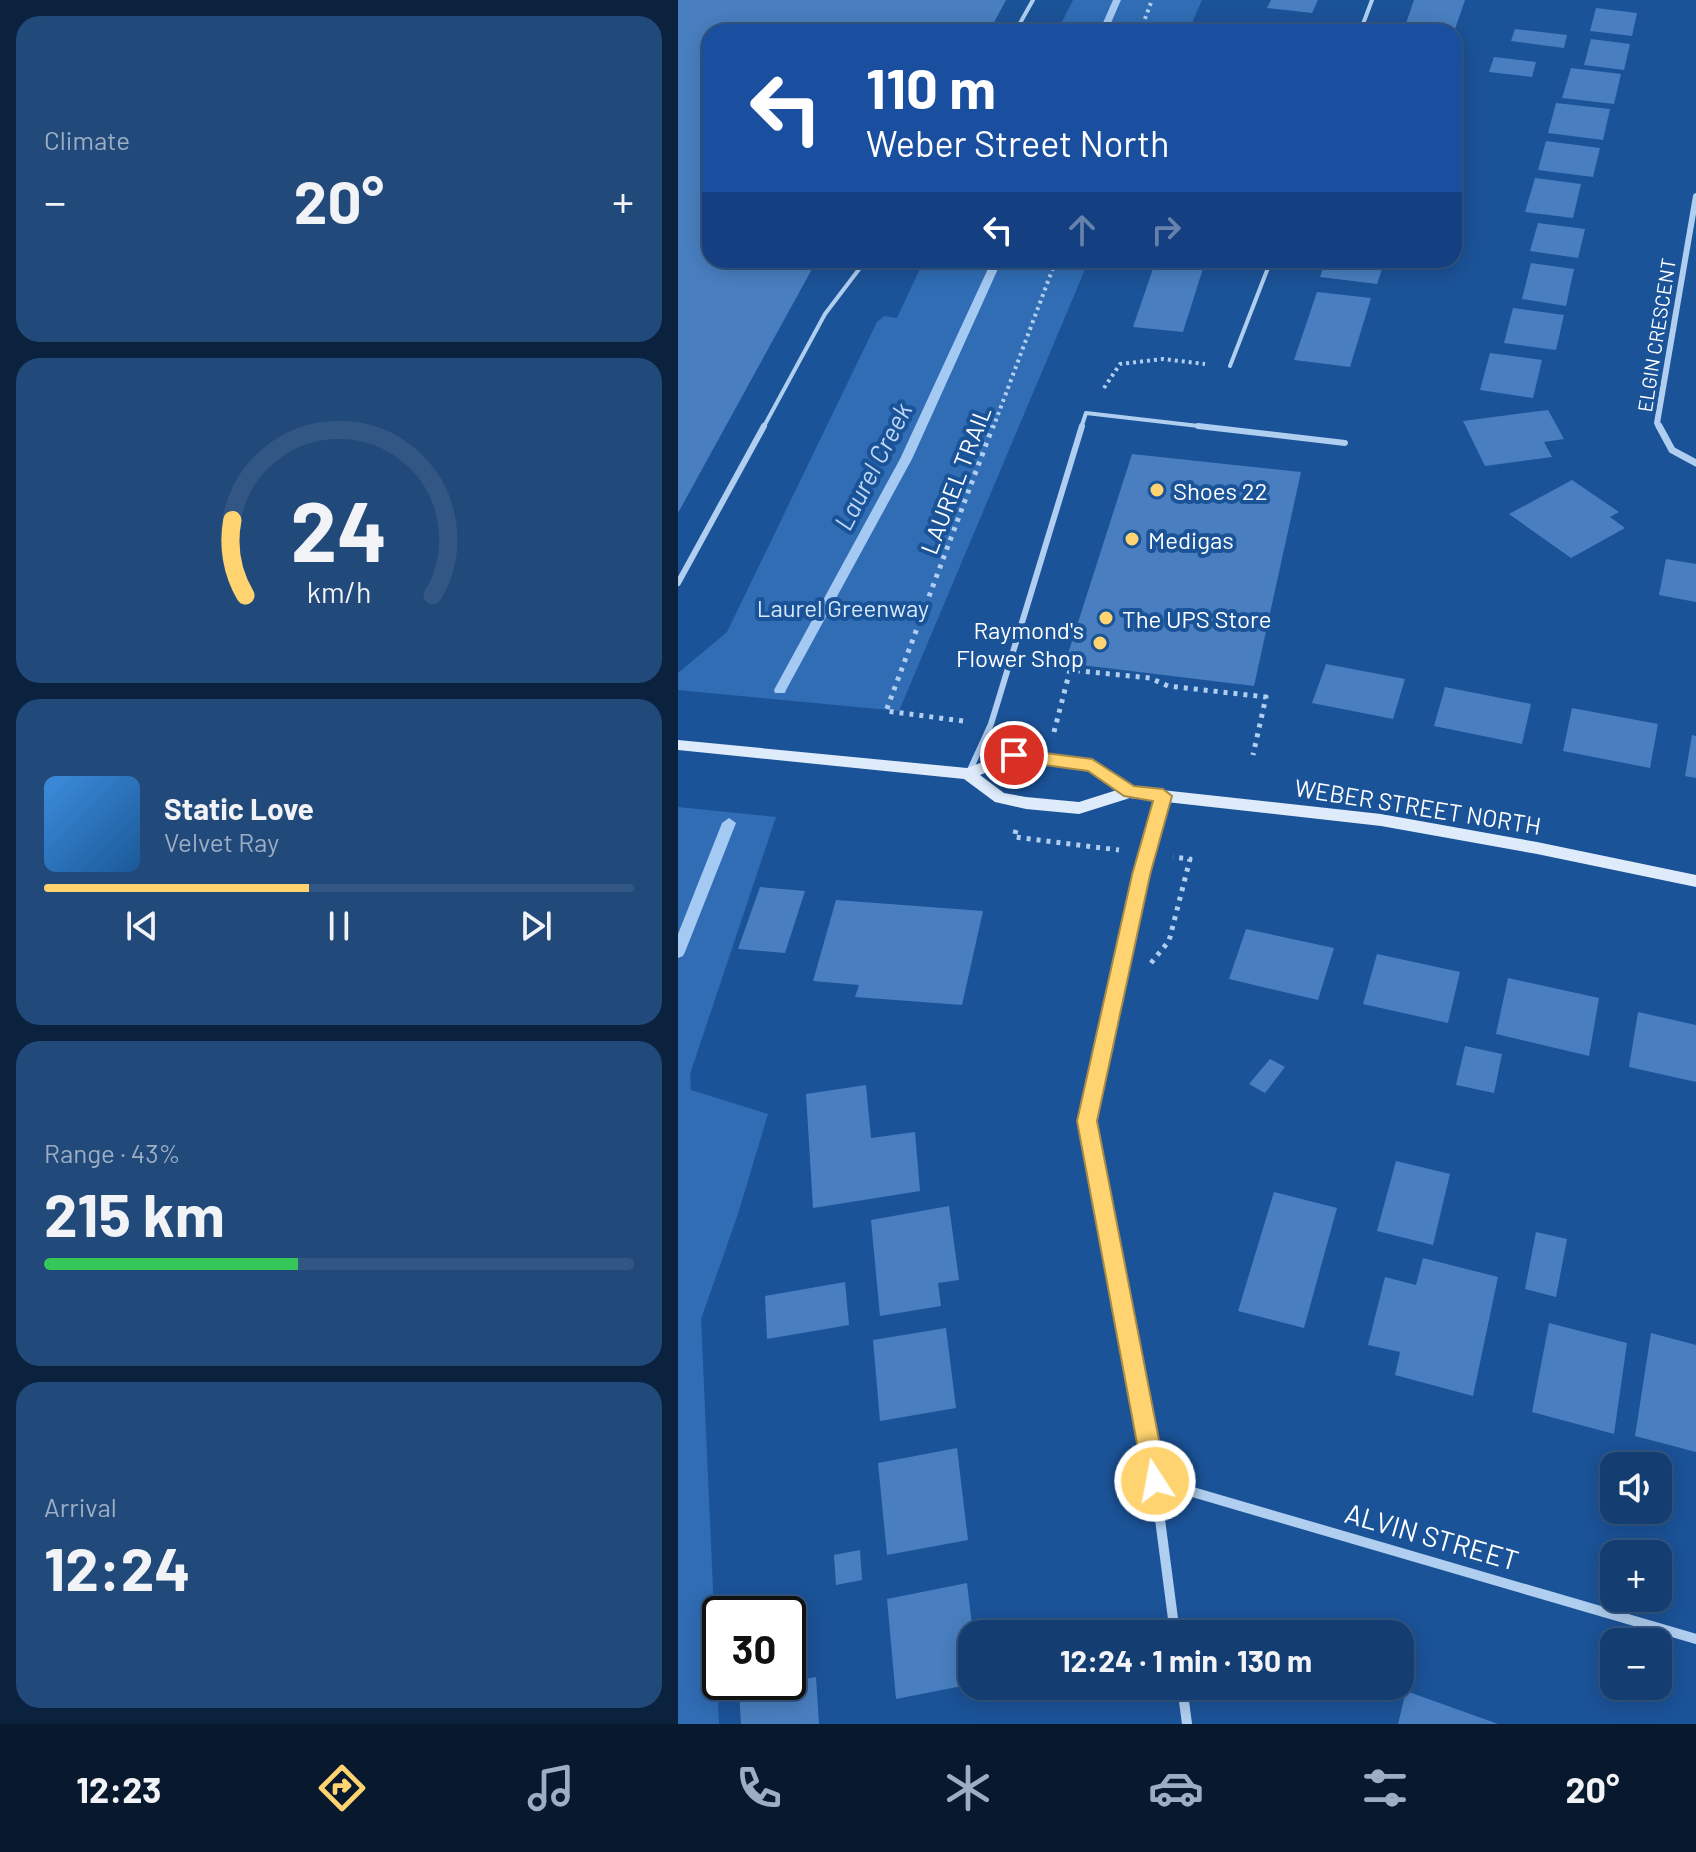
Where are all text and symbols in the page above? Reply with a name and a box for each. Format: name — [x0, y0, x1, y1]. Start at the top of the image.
text: 110 m — [866, 53, 996, 120]
icon: left — [734, 56, 838, 160]
text: Weber Street North — [866, 121, 1169, 164]
text: Climate — [44, 124, 130, 155]
text: 20° — [294, 164, 384, 236]
text: − — [44, 174, 66, 227]
text: + — [612, 174, 634, 227]
icon: left — [976, 208, 1020, 252]
icon: ahead — [1060, 208, 1104, 252]
icon: right — [1144, 208, 1188, 252]
street label: ELGIN CRESCENT — [1632, 256, 1680, 414]
water label: Laurel Creek — [827, 397, 917, 535]
street label: LAUREL TRAIL — [914, 402, 996, 558]
place label: Shoes 22 — [1173, 476, 1268, 505]
text: 24 — [291, 479, 387, 579]
marker: Shoes 22 — [1148, 481, 1166, 499]
place label: Medigas — [1148, 525, 1234, 554]
marker: Medigas — [1123, 530, 1141, 548]
text: km/h — [307, 575, 371, 610]
park label: Laurel Greenway — [757, 593, 929, 622]
place label: The UPS Store — [1122, 604, 1271, 633]
marker: The UPS Store — [1097, 609, 1115, 627]
place label: Raymond's Flower Shop — [956, 615, 1084, 672]
marker: Raymond's Flower Shop — [1091, 634, 1109, 652]
pin — [980, 721, 1048, 789]
icon: arrive — [992, 733, 1036, 777]
street label: WEBER STREET NORTH — [1293, 772, 1543, 840]
text: Static Love — [164, 790, 314, 826]
text: Velvet Ray — [164, 826, 279, 857]
icon: previous — [120, 904, 164, 948]
icon: pause — [317, 904, 361, 948]
icon: next — [514, 904, 558, 948]
text: Range · 43% — [44, 1137, 181, 1168]
text: 215 km — [44, 1177, 225, 1249]
position arrow — [1113, 1439, 1197, 1523]
map controls — [1600, 1452, 1672, 1700]
button: sound — [1600, 1452, 1672, 1524]
text: Arrival — [44, 1491, 117, 1522]
street label: ALVIN STREET — [1341, 1495, 1523, 1577]
text: 12:24 — [44, 1531, 191, 1603]
button: + — [1600, 1540, 1672, 1612]
speed limit sign: 30 — [702, 1596, 806, 1700]
button: − — [1600, 1628, 1672, 1700]
text: 12:24 · 1 min · 130 m — [1060, 1642, 1312, 1678]
icon: directions — [314, 1760, 370, 1816]
icon: music — [523, 1760, 579, 1816]
icon: phone — [731, 1760, 787, 1816]
icon: climate — [940, 1760, 996, 1816]
icon: car — [1148, 1760, 1204, 1816]
icon: filters — [1357, 1760, 1413, 1816]
text: 12:23 — [76, 1767, 161, 1810]
text: 20° — [1565, 1767, 1620, 1810]

